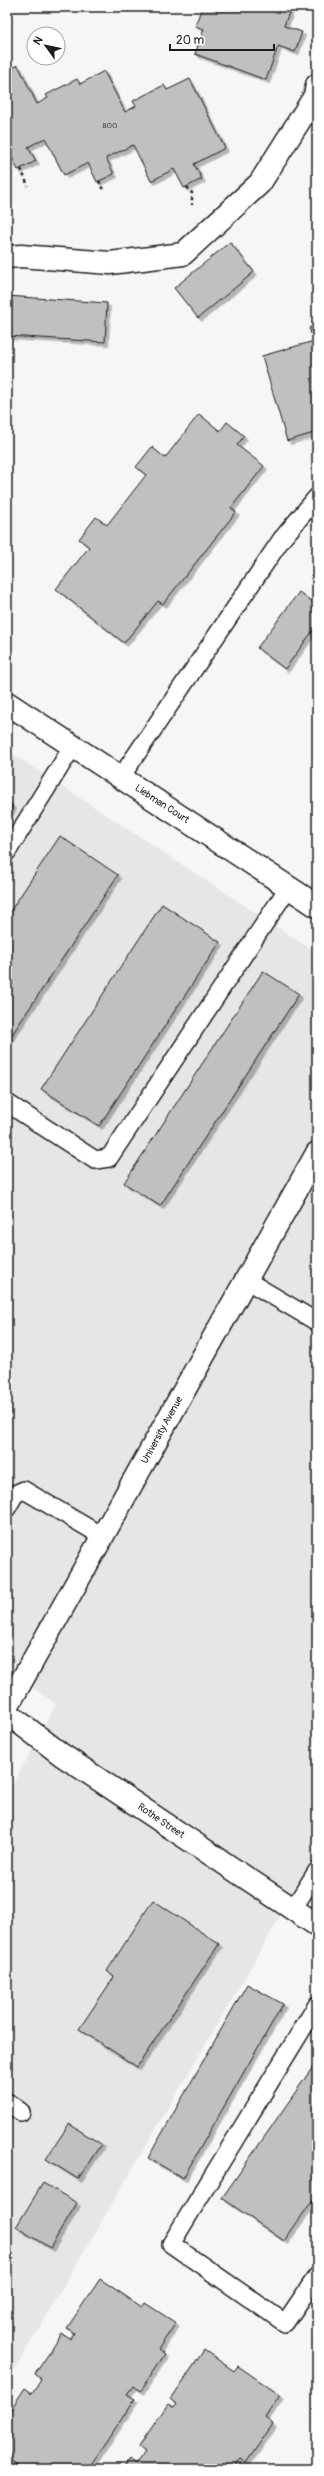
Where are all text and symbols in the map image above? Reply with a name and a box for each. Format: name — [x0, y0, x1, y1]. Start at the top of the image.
north arrow — [26, 26, 66, 66]
scale bar — [170, 26, 274, 52]
text: 20 m — [176, 33, 205, 48]
text: N — [31, 34, 46, 47]
house number: 800 — [103, 121, 118, 130]
street label: Liebman Court — [133, 782, 192, 827]
street label: University Avenue — [139, 1394, 185, 1466]
street label: Rothe Street — [135, 1801, 188, 1842]

